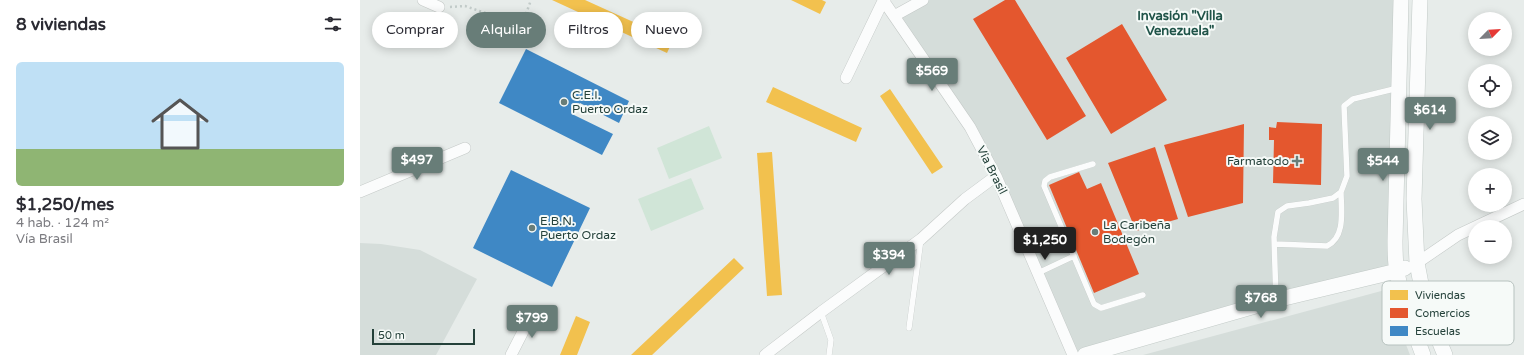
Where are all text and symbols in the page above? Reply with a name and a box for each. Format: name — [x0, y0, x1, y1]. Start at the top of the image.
district label: Invasión "Villa Venezuela" — [1137, 8, 1223, 39]
chip: Comprar — [372, 12, 458, 48]
chip: Alquilar — [466, 12, 546, 48]
chip: Filtros — [554, 12, 623, 48]
chip: Nuevo — [631, 12, 702, 48]
north arrow — [1468, 12, 1512, 56]
map controls — [1468, 12, 1512, 264]
icon: filters — [322, 13, 344, 35]
text: 8 viviendas — [16, 14, 106, 35]
pin: $569 — [908, 58, 956, 92]
text: $569 — [916, 63, 948, 79]
button: locate — [1468, 64, 1512, 108]
icon: home — [144, 88, 216, 160]
place label: C.E.I. Puerto Ordaz — [572, 88, 648, 116]
marker: C.E.I. Puerto Ordaz — [559, 97, 569, 107]
pin: $614 — [1406, 97, 1454, 131]
text: $614 — [1414, 102, 1446, 118]
button: layers — [1468, 116, 1512, 160]
street label: Vía Brasil — [974, 143, 1010, 197]
pin: $497 — [393, 147, 441, 181]
pin: $544 — [1359, 148, 1407, 182]
text: $497 — [401, 152, 433, 168]
text: $544 — [1367, 153, 1399, 169]
place label: Farmatodo — [1227, 154, 1289, 168]
marker: Farmatodo — [1292, 156, 1302, 166]
button: + — [1468, 168, 1512, 212]
text: $1,250/mes — [16, 194, 114, 215]
place label: E.B.N. Puerto Ordaz — [540, 214, 616, 242]
text: 4 hab. · 124 m² — [16, 215, 109, 231]
place label: La Caribeña Bodegón — [1103, 218, 1171, 246]
button: − — [1468, 220, 1512, 264]
marker: E.B.N. Puerto Ordaz — [527, 223, 537, 233]
pin: $1,250 — [1012, 227, 1078, 261]
marker: La Caribeña Bodegón — [1090, 227, 1100, 237]
text: Vía Brasil — [16, 231, 73, 247]
text: $1,250 — [1023, 232, 1067, 248]
pin: $394 — [865, 242, 913, 276]
text: $394 — [873, 247, 905, 263]
legend — [1382, 281, 1514, 345]
pin: $768 — [1237, 285, 1285, 319]
text: Viviendas — [1415, 289, 1465, 302]
text: $768 — [1245, 290, 1277, 306]
pin: $799 — [508, 305, 556, 339]
text: Comercios — [1415, 307, 1470, 320]
text: $799 — [516, 310, 548, 326]
text: Escuelas — [1415, 325, 1460, 338]
scale bar — [372, 327, 475, 346]
text: 50 m — [378, 329, 405, 342]

